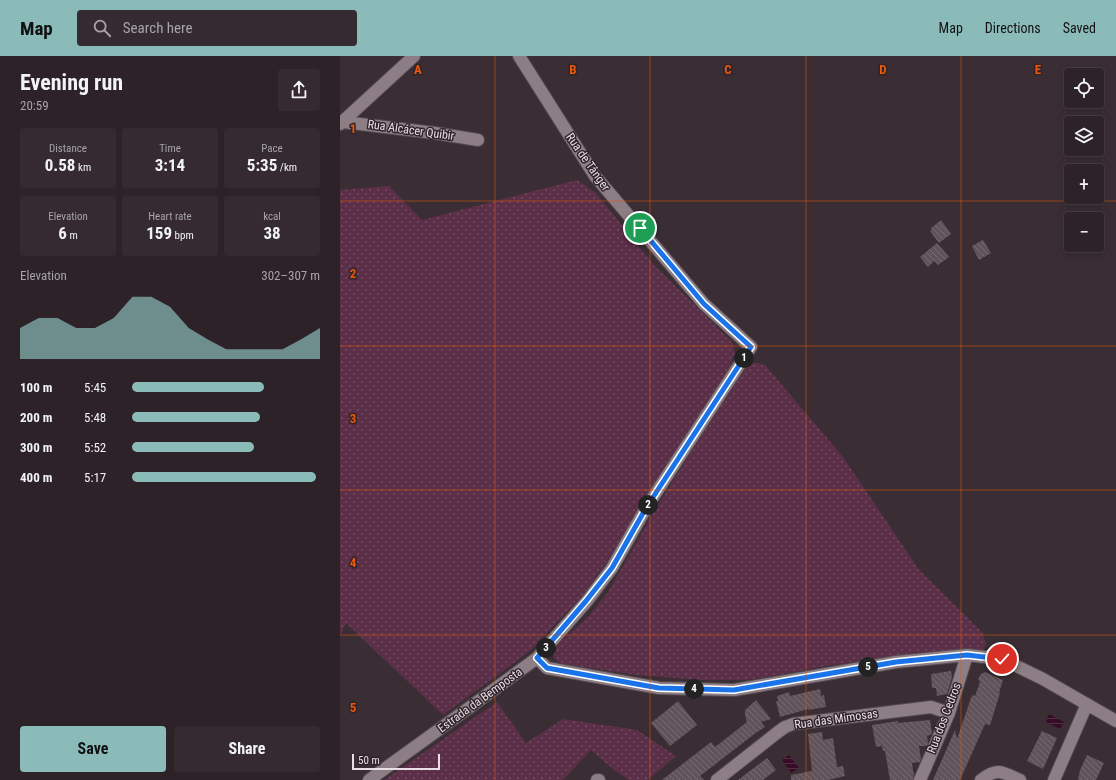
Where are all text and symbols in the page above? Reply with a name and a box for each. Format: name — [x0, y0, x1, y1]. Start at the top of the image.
search box — [77, 10, 357, 46]
text: Map — [20, 17, 53, 40]
icon: search — [91, 17, 113, 39]
text: Search here — [123, 19, 193, 37]
text: Map — [939, 20, 963, 36]
text: Directions — [985, 20, 1041, 36]
text: Saved — [1063, 20, 1096, 36]
text: A — [414, 62, 422, 77]
text: B — [569, 62, 577, 77]
text: C — [724, 62, 732, 77]
text: D — [879, 62, 887, 77]
text: E — [1035, 62, 1042, 77]
map controls — [1064, 68, 1104, 252]
button: locate — [1064, 68, 1104, 108]
button: share — [278, 69, 320, 111]
text: Evening run — [20, 70, 123, 95]
text: 20:59 — [20, 98, 49, 113]
button: layers — [1064, 116, 1104, 156]
street label: Rua Alcácer Quibir — [367, 117, 456, 143]
text: 1 — [350, 121, 356, 136]
street label: Rua de Tânger — [563, 130, 613, 194]
text: Distance — [49, 142, 87, 155]
text: Time — [159, 142, 181, 155]
text: Pace — [261, 142, 283, 155]
text: 0.58 — [45, 155, 75, 175]
text: 3:14 — [155, 155, 185, 175]
text: 5:35 — [247, 155, 277, 175]
text: km — [75, 161, 91, 174]
text: /km — [277, 161, 297, 174]
button: + — [1064, 164, 1104, 204]
text: Elevation — [48, 210, 88, 223]
text: Heart rate — [148, 210, 192, 223]
text: kcal — [263, 210, 281, 223]
pin — [623, 211, 657, 245]
button: − — [1064, 212, 1104, 252]
icon: arrive — [629, 217, 651, 239]
text: 6 — [58, 223, 67, 243]
text: 159 — [146, 223, 172, 243]
text: 38 — [263, 223, 281, 243]
text: m — [67, 229, 78, 242]
text: bpm — [172, 229, 194, 242]
text: 2 — [350, 266, 357, 281]
text: Elevation — [20, 268, 67, 283]
text: 302–307 m — [261, 268, 320, 283]
pin: 1 — [734, 348, 754, 368]
text: 1 — [741, 351, 747, 364]
text: 100 m — [20, 380, 52, 395]
text: 5:45 — [84, 380, 106, 395]
text: 200 m — [20, 410, 52, 425]
text: 5:48 — [84, 410, 106, 425]
text: 3 — [350, 411, 356, 426]
text: 300 m — [20, 440, 52, 455]
text: 5:52 — [84, 440, 106, 455]
text: 400 m — [20, 470, 52, 485]
text: 5:17 — [84, 470, 106, 485]
pin: 2 — [638, 495, 658, 515]
text: 2 — [645, 498, 651, 511]
text: 4 — [350, 555, 357, 570]
pin: 3 — [536, 638, 556, 658]
text: 3 — [543, 641, 549, 654]
pin — [985, 642, 1019, 676]
icon: check — [991, 648, 1013, 670]
pin: 5 — [858, 657, 878, 677]
text: 5 — [865, 660, 871, 673]
street label: Estrada da Bemposta — [435, 665, 525, 735]
pin: 4 — [684, 679, 704, 699]
street label: Rua dos Cedros — [924, 681, 964, 755]
text: 4 — [691, 682, 697, 695]
text: 5 — [350, 700, 357, 715]
street label: Rua das Mimosas — [793, 706, 879, 732]
button: Save — [20, 726, 166, 772]
button: Share — [174, 726, 320, 772]
scale bar — [352, 752, 440, 771]
text: 50 m — [358, 754, 380, 767]

